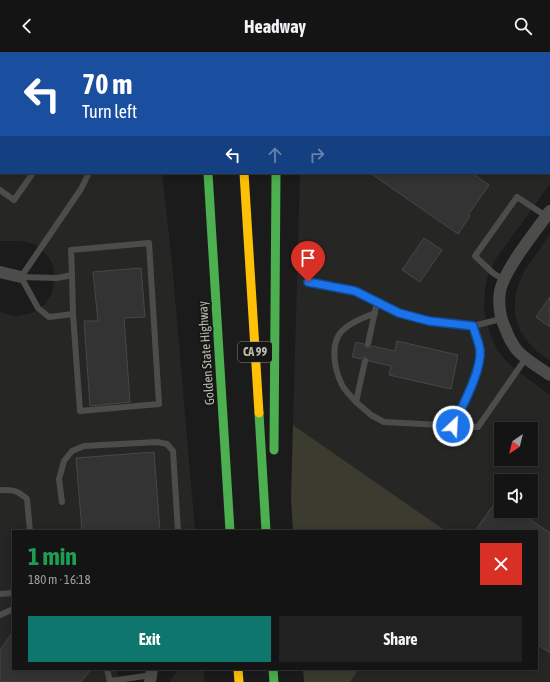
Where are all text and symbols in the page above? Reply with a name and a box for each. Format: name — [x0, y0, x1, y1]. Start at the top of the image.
icon: back — [16, 15, 38, 37]
icon: search — [512, 15, 534, 37]
text: Headway — [244, 16, 306, 37]
icon: left — [16, 68, 68, 120]
text: 70 m — [82, 68, 132, 100]
text: Turn left — [82, 101, 137, 122]
icon: left — [222, 144, 244, 166]
icon: ahead — [264, 144, 286, 166]
icon: right — [306, 144, 328, 166]
pin — [291, 241, 325, 282]
icon: arrive — [297, 247, 319, 269]
street label: Golden State Highway — [195, 300, 217, 406]
road number: CA 99 — [238, 342, 272, 362]
position arrow — [432, 405, 474, 447]
north arrow — [494, 422, 538, 466]
map controls — [494, 422, 538, 518]
button: sound — [494, 474, 538, 518]
text: 1 min — [28, 543, 77, 570]
button: close — [480, 543, 522, 585]
text: 180 m · 16:18 — [28, 572, 91, 587]
button: Exit — [28, 616, 271, 662]
button: Share — [279, 616, 522, 662]

